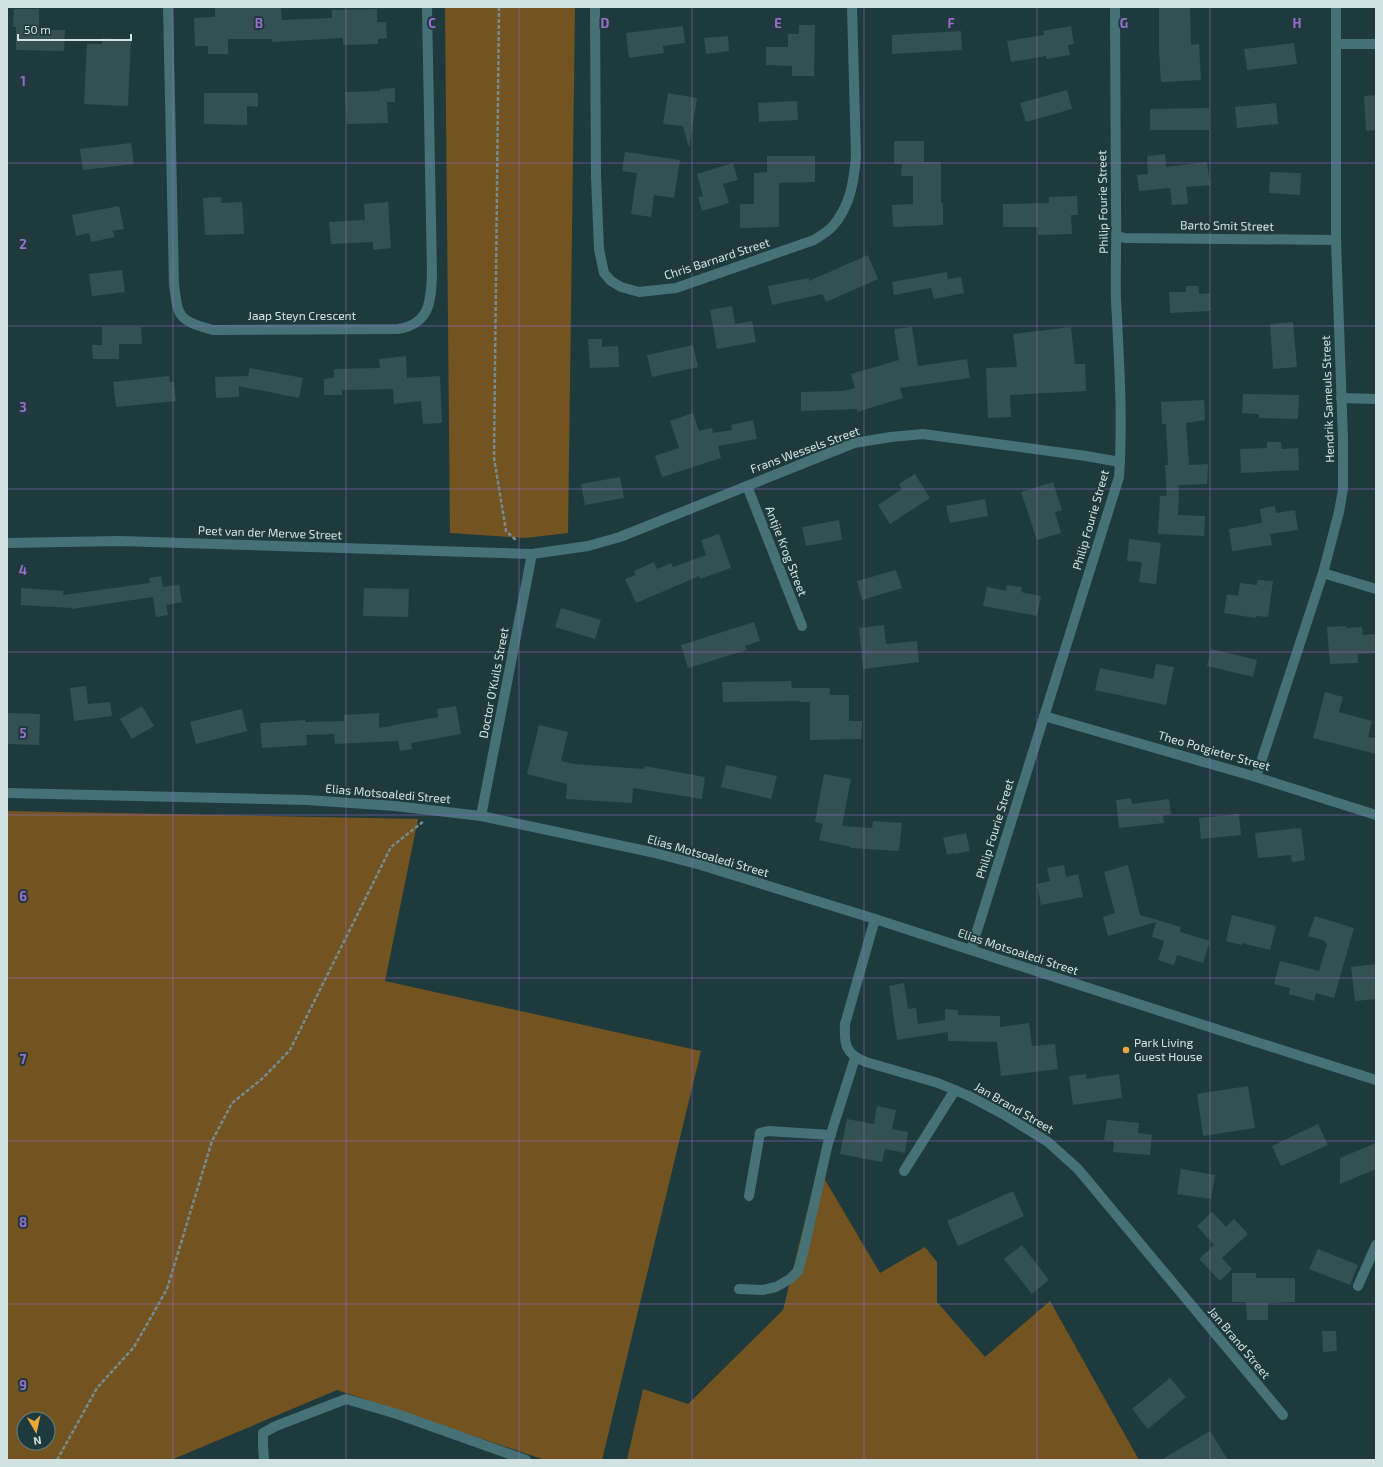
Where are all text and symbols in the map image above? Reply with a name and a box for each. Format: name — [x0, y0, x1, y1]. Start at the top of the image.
text: B — [255, 15, 263, 31]
text: C — [428, 15, 436, 31]
text: D — [601, 15, 610, 31]
text: E — [774, 15, 782, 31]
text: F — [947, 15, 955, 31]
text: G — [1120, 15, 1128, 31]
text: H — [1293, 15, 1302, 31]
scale bar — [18, 16, 131, 42]
text: 50 m — [24, 22, 51, 36]
text: 1 — [20, 73, 26, 89]
street label: Philip Fourie Street — [1094, 150, 1110, 254]
street label: Barto Smit Street — [1180, 217, 1274, 233]
street label: Chris Barnard Street — [662, 234, 772, 282]
text: 2 — [19, 236, 27, 252]
street label: Jaap Steyn Crescent — [248, 308, 357, 322]
street label: Hendrik Sameuls Street — [1318, 335, 1336, 463]
text: 3 — [19, 399, 27, 415]
street label: Frans Wessels Street — [748, 423, 862, 475]
street label: Philip Fourie Street — [1069, 468, 1111, 571]
street label: Antjie Krog Street — [762, 504, 811, 598]
street label: Peet van der Merwe Street — [198, 522, 343, 542]
text: 4 — [19, 562, 27, 578]
street label: Doctor O'Kuils Street — [475, 626, 511, 739]
text: 5 — [19, 725, 27, 741]
street label: Theo Potgieter Street — [1157, 727, 1272, 773]
street label: Philip Fourie Street — [972, 777, 1016, 880]
street label: Elias Motsoaledi Street — [325, 781, 452, 806]
street label: Elias Motsoaledi Street — [646, 831, 771, 879]
text: 6 — [19, 888, 27, 904]
street label: Elias Motsoaledi Street — [956, 925, 1081, 977]
place label: Park Living Guest House — [1134, 1035, 1202, 1063]
marker: Park Living Guest House — [1121, 1045, 1131, 1055]
text: 7 — [20, 1051, 27, 1067]
street label: Jan Brand Street — [972, 1079, 1057, 1136]
text: 8 — [19, 1214, 27, 1230]
street label: Jan Brand Street — [1206, 1304, 1274, 1381]
text: 9 — [19, 1377, 27, 1393]
north arrow — [16, 1411, 56, 1451]
text: N — [33, 1434, 43, 1448]

